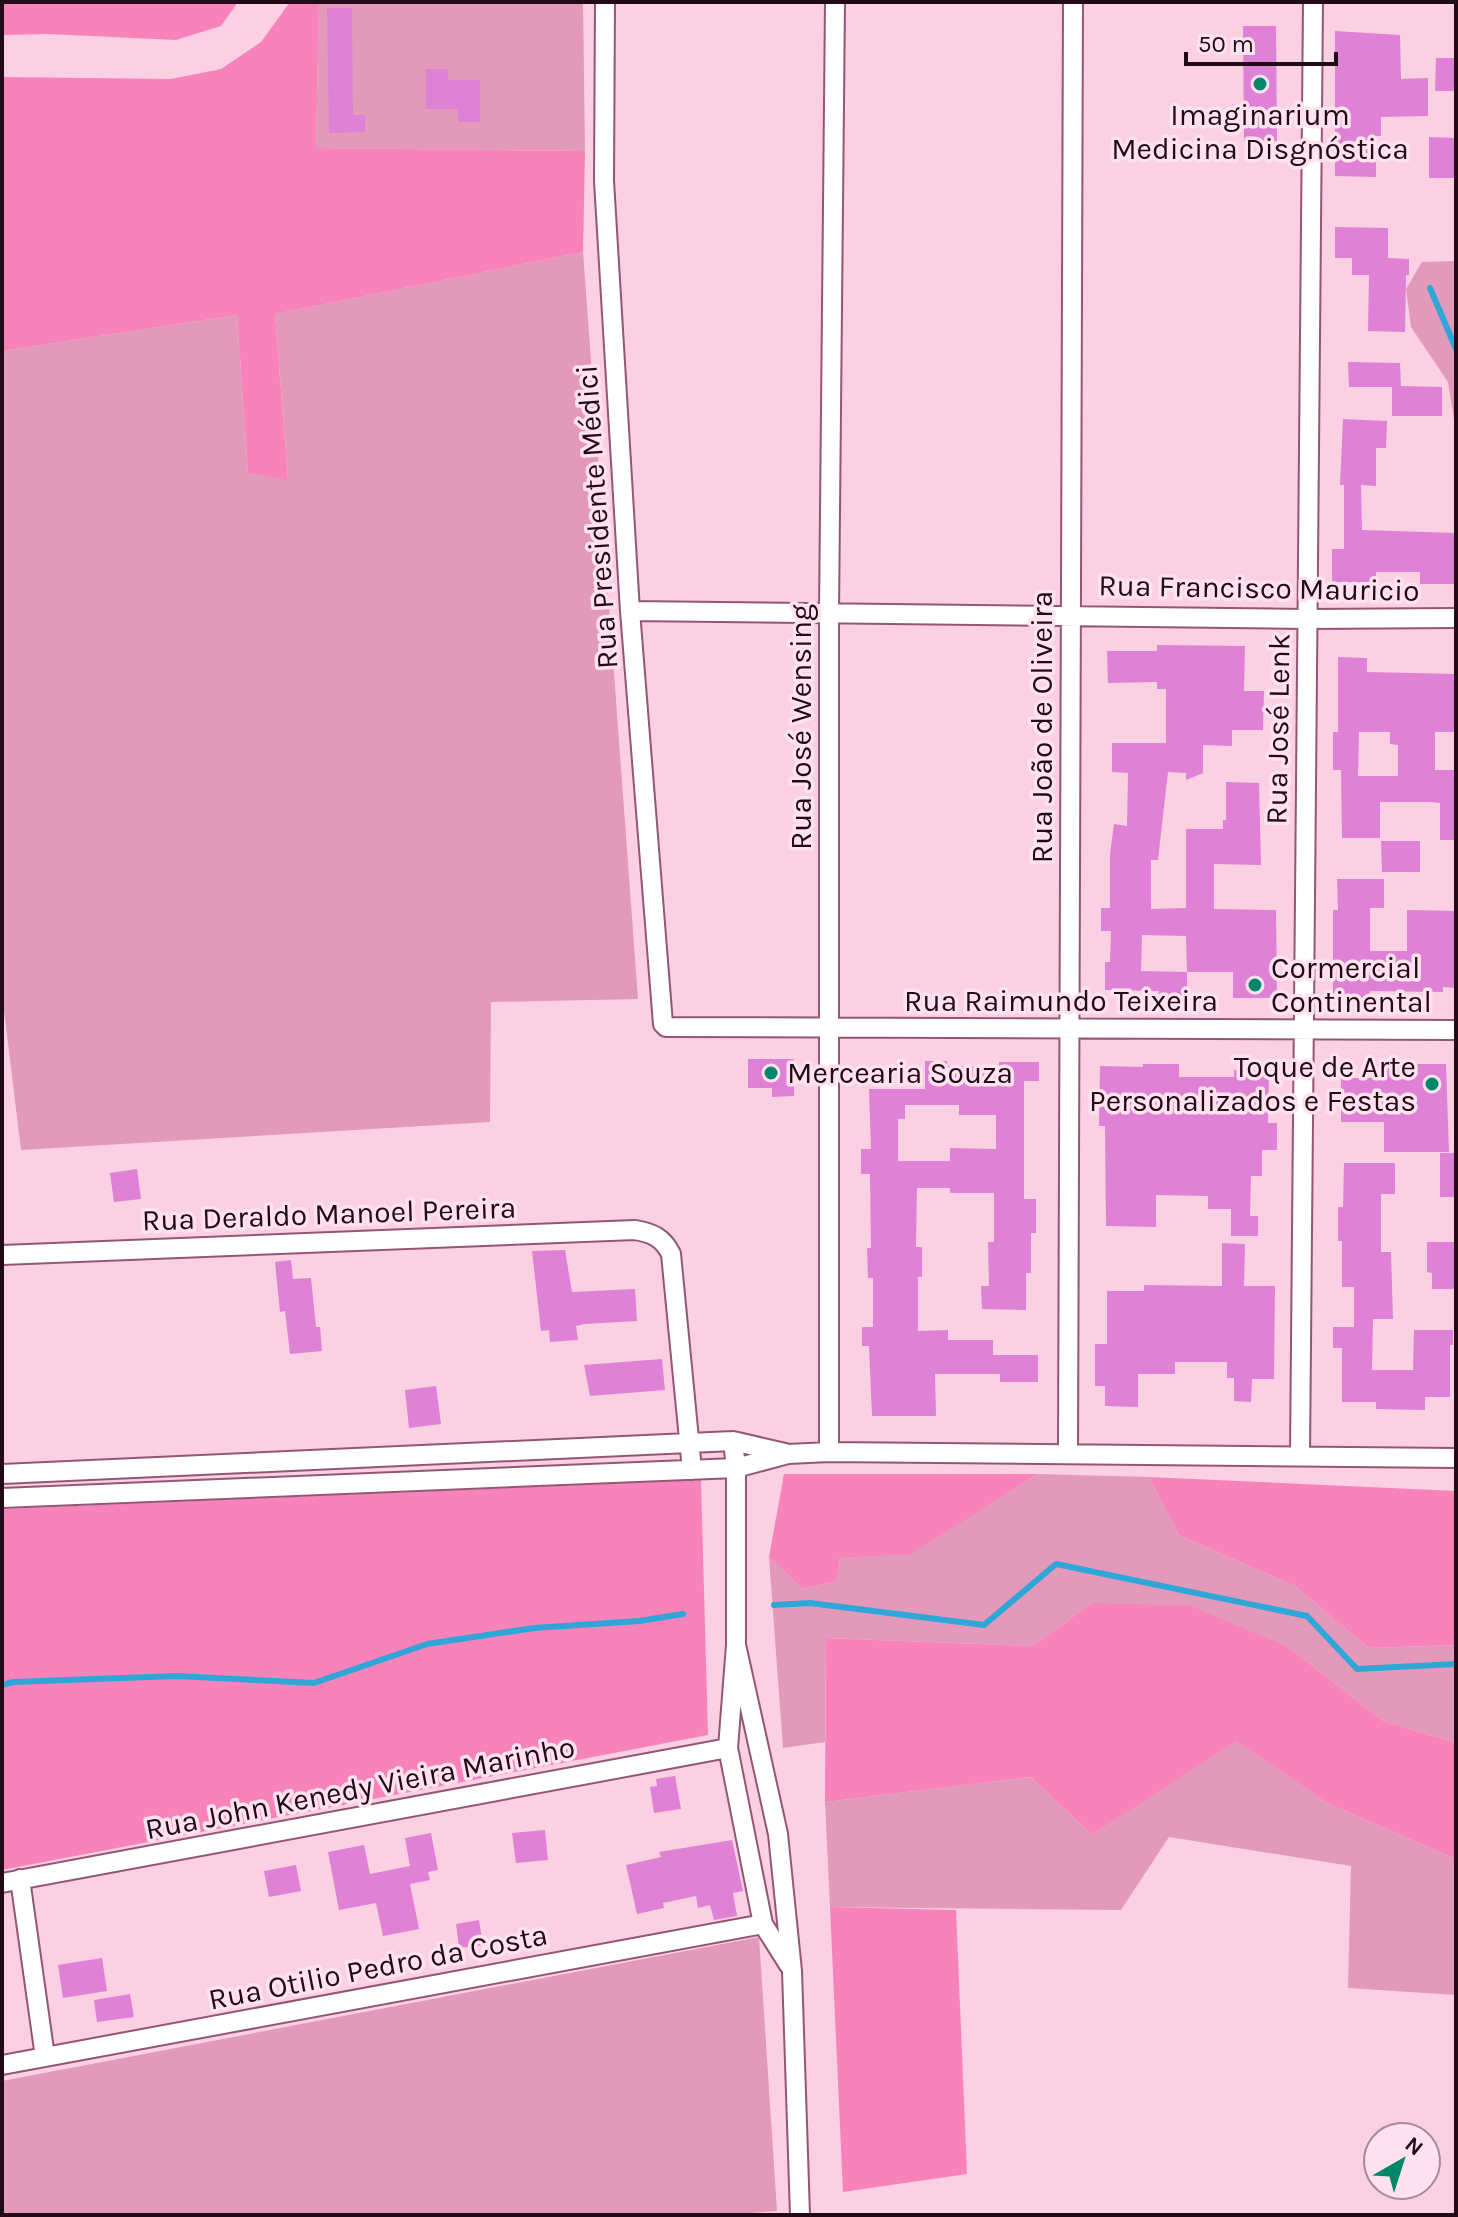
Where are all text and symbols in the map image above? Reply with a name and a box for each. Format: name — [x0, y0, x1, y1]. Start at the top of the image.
scale bar — [1186, 16, 1336, 66]
text: 50 m — [1198, 30, 1254, 58]
marker: Imaginarium Medicina Disgnóstica — [1251, 75, 1269, 93]
place label: Imaginarium Medicina Disgnóstica — [1111, 97, 1409, 167]
street label: Rua Presidente Médici — [568, 364, 626, 670]
street label: Rua Francisco Mauricio — [1098, 567, 1420, 609]
street label: Rua João de Oliveira — [1024, 591, 1060, 863]
street label: Rua José Wensing — [783, 604, 819, 850]
street label: Rua José Lenk — [1258, 633, 1298, 825]
place label: Cormercial Continental — [1271, 950, 1432, 1020]
marker: Cormercial Continental — [1246, 976, 1264, 994]
street label: Rua Raimundo Teixeira — [904, 983, 1218, 1019]
place label: Toque de Arte Personalizados e Festas — [1089, 1049, 1416, 1119]
place label: Mercearia Souza — [787, 1055, 1013, 1091]
marker: Mercearia Souza — [762, 1064, 780, 1082]
marker: Toque de Arte Personalizados e Festas — [1423, 1075, 1441, 1093]
street label: Rua Deraldo Manoel Pereira — [141, 1189, 517, 1239]
street label: Rua John Kenedy Vieira Marinho — [142, 1729, 578, 1847]
street label: Rua Otilio Pedro da Costa — [205, 1916, 551, 2018]
north arrow — [1362, 2121, 1442, 2201]
text: N — [1400, 2131, 1428, 2161]

